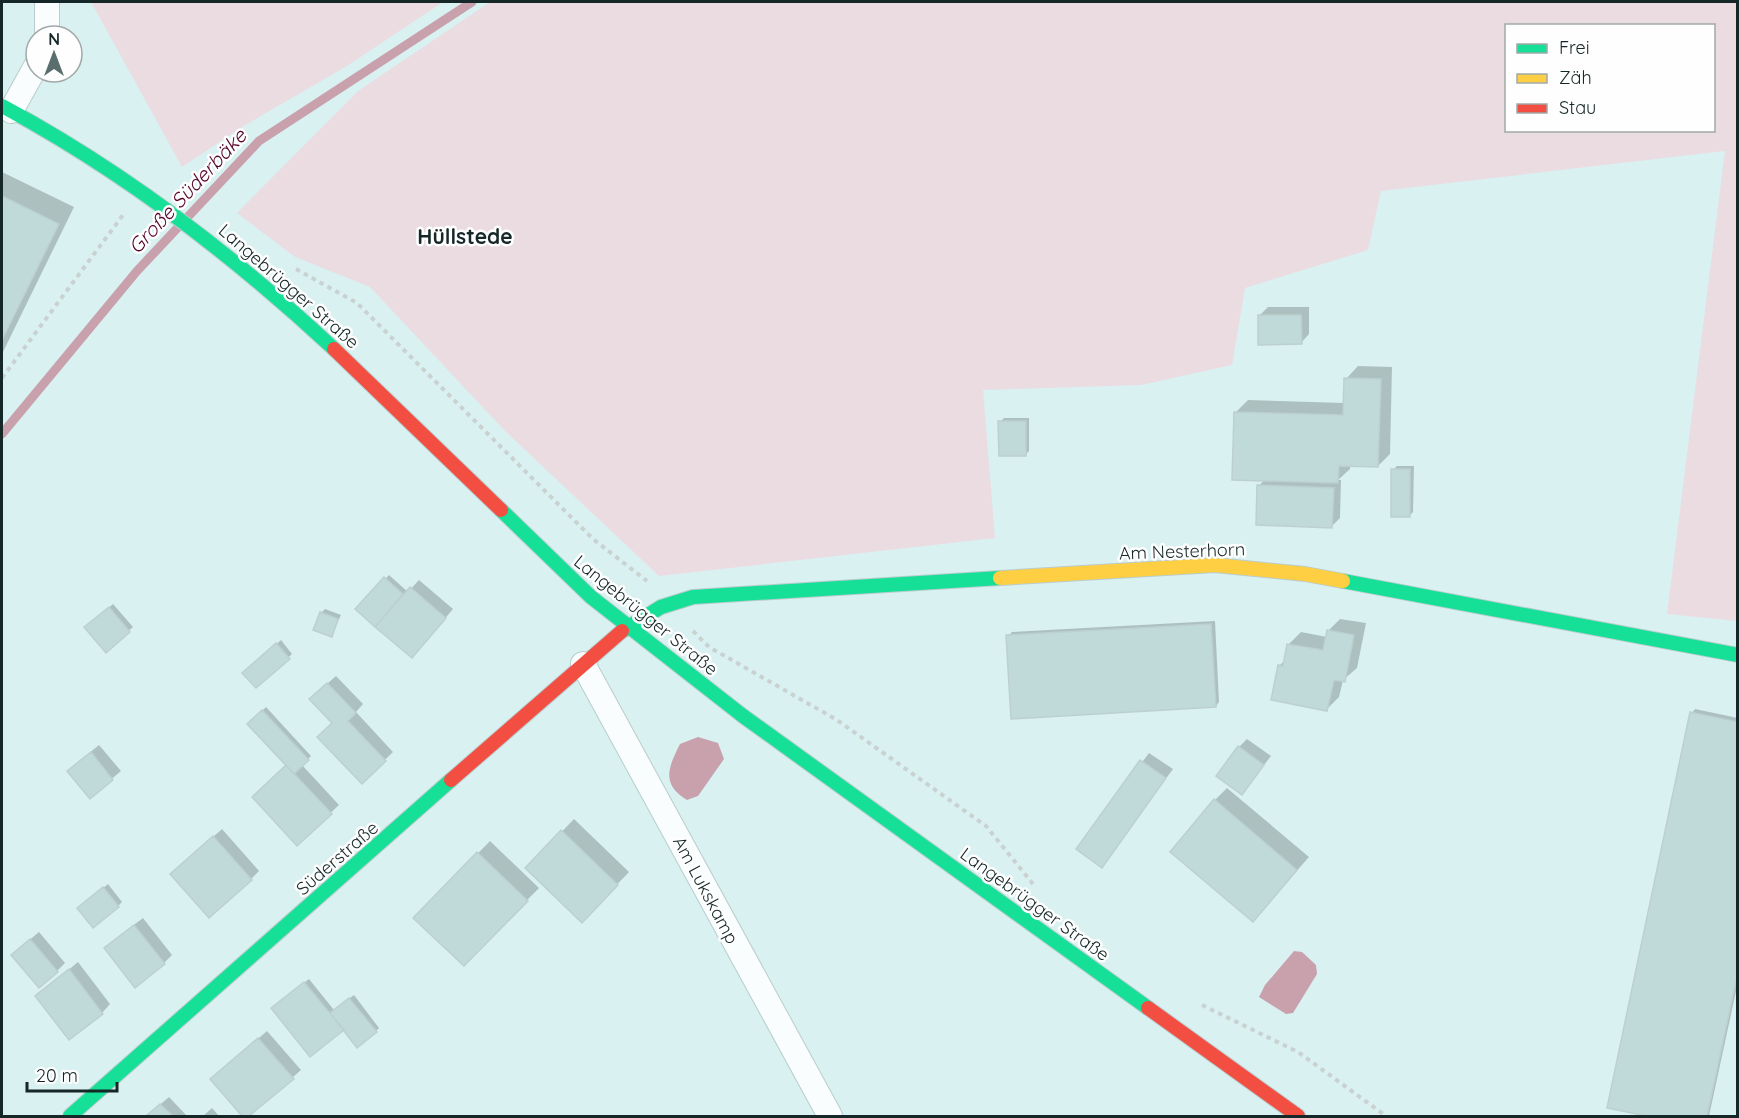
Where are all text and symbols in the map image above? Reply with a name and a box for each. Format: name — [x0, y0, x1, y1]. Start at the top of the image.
north arrow — [24, 24, 84, 84]
legend — [1505, 24, 1715, 132]
text: N — [48, 29, 60, 49]
text: Frei — [1559, 36, 1590, 59]
text: Zäh — [1559, 66, 1592, 89]
text: Stau — [1559, 96, 1596, 119]
water label: Große Süderbäke — [123, 123, 252, 259]
street label: Langebrügger Straße — [214, 219, 364, 353]
district label: Hüllstede — [417, 223, 513, 249]
street label: Am Nesterhorn — [1119, 537, 1245, 565]
street label: Langebrügger Straße — [569, 550, 723, 680]
street label: Süderstraße — [291, 816, 383, 900]
street label: Am Lukskamp — [668, 832, 744, 948]
street label: Langebrügger Straße — [956, 842, 1114, 966]
scale bar — [27, 1055, 117, 1093]
text: 20 m — [36, 1064, 78, 1087]

